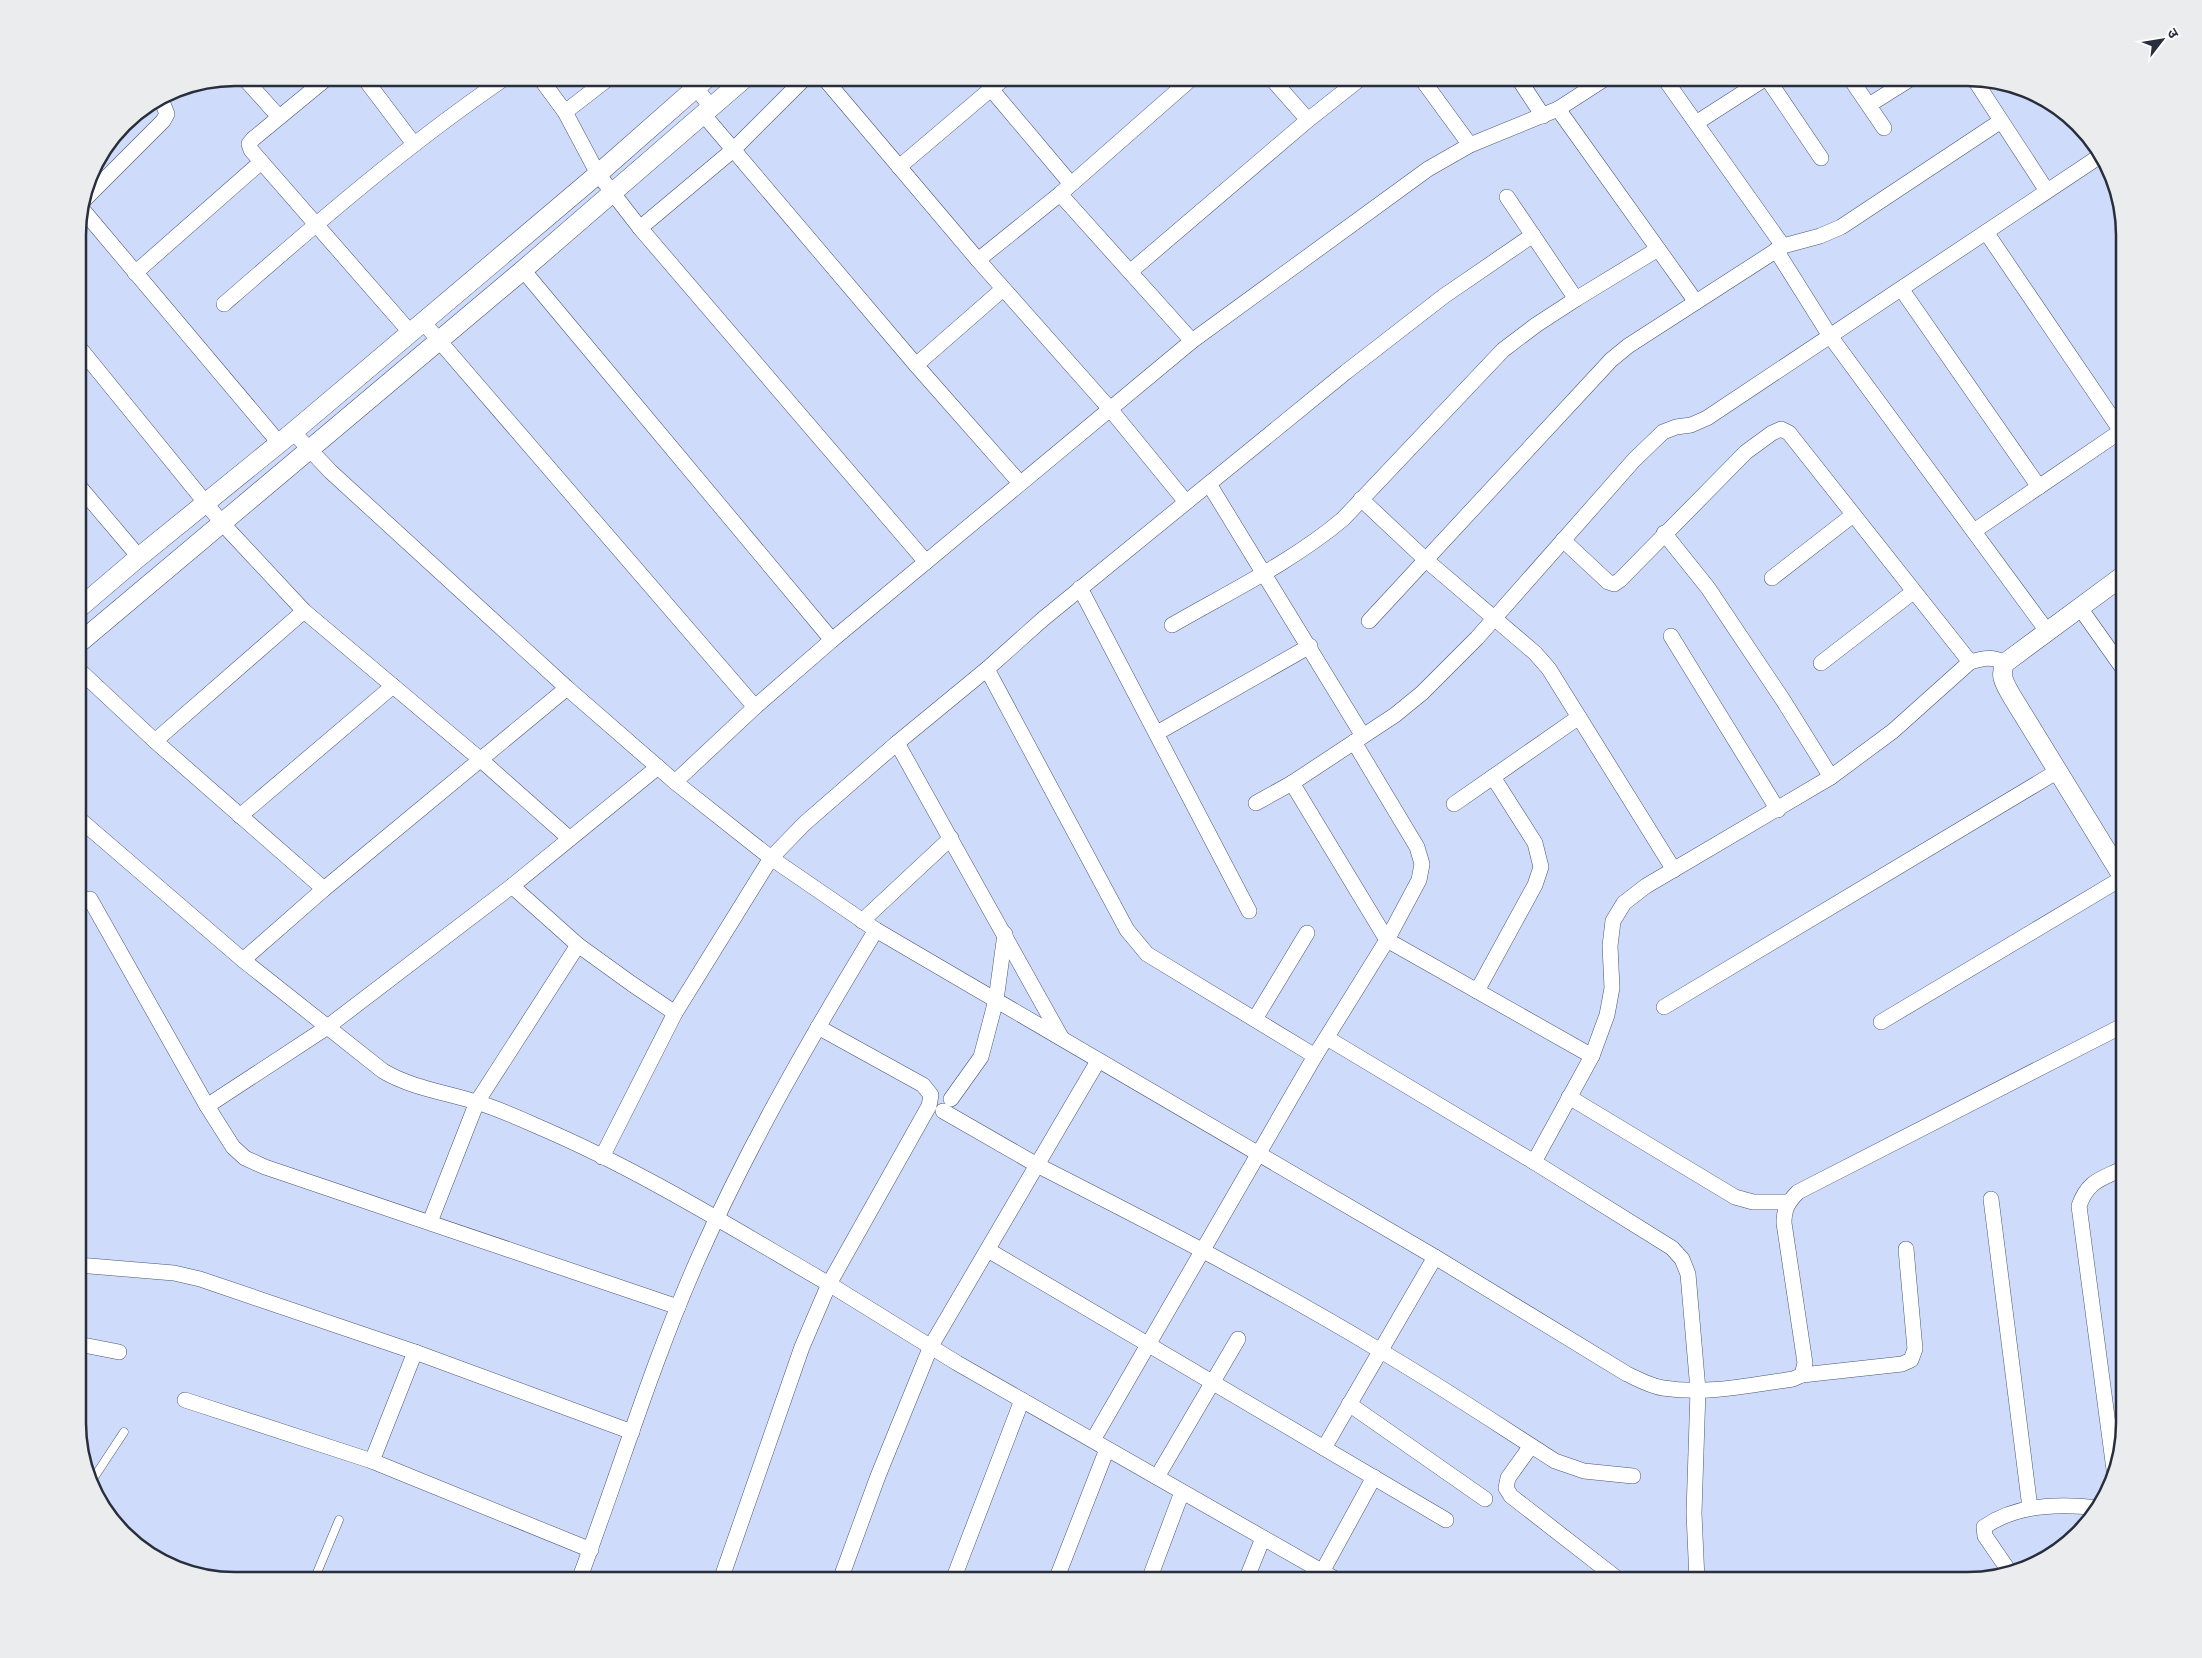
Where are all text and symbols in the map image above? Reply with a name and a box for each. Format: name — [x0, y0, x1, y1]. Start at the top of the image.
north arrow — [2137, 15, 2187, 65]
text: उ — [2164, 26, 2183, 42]

